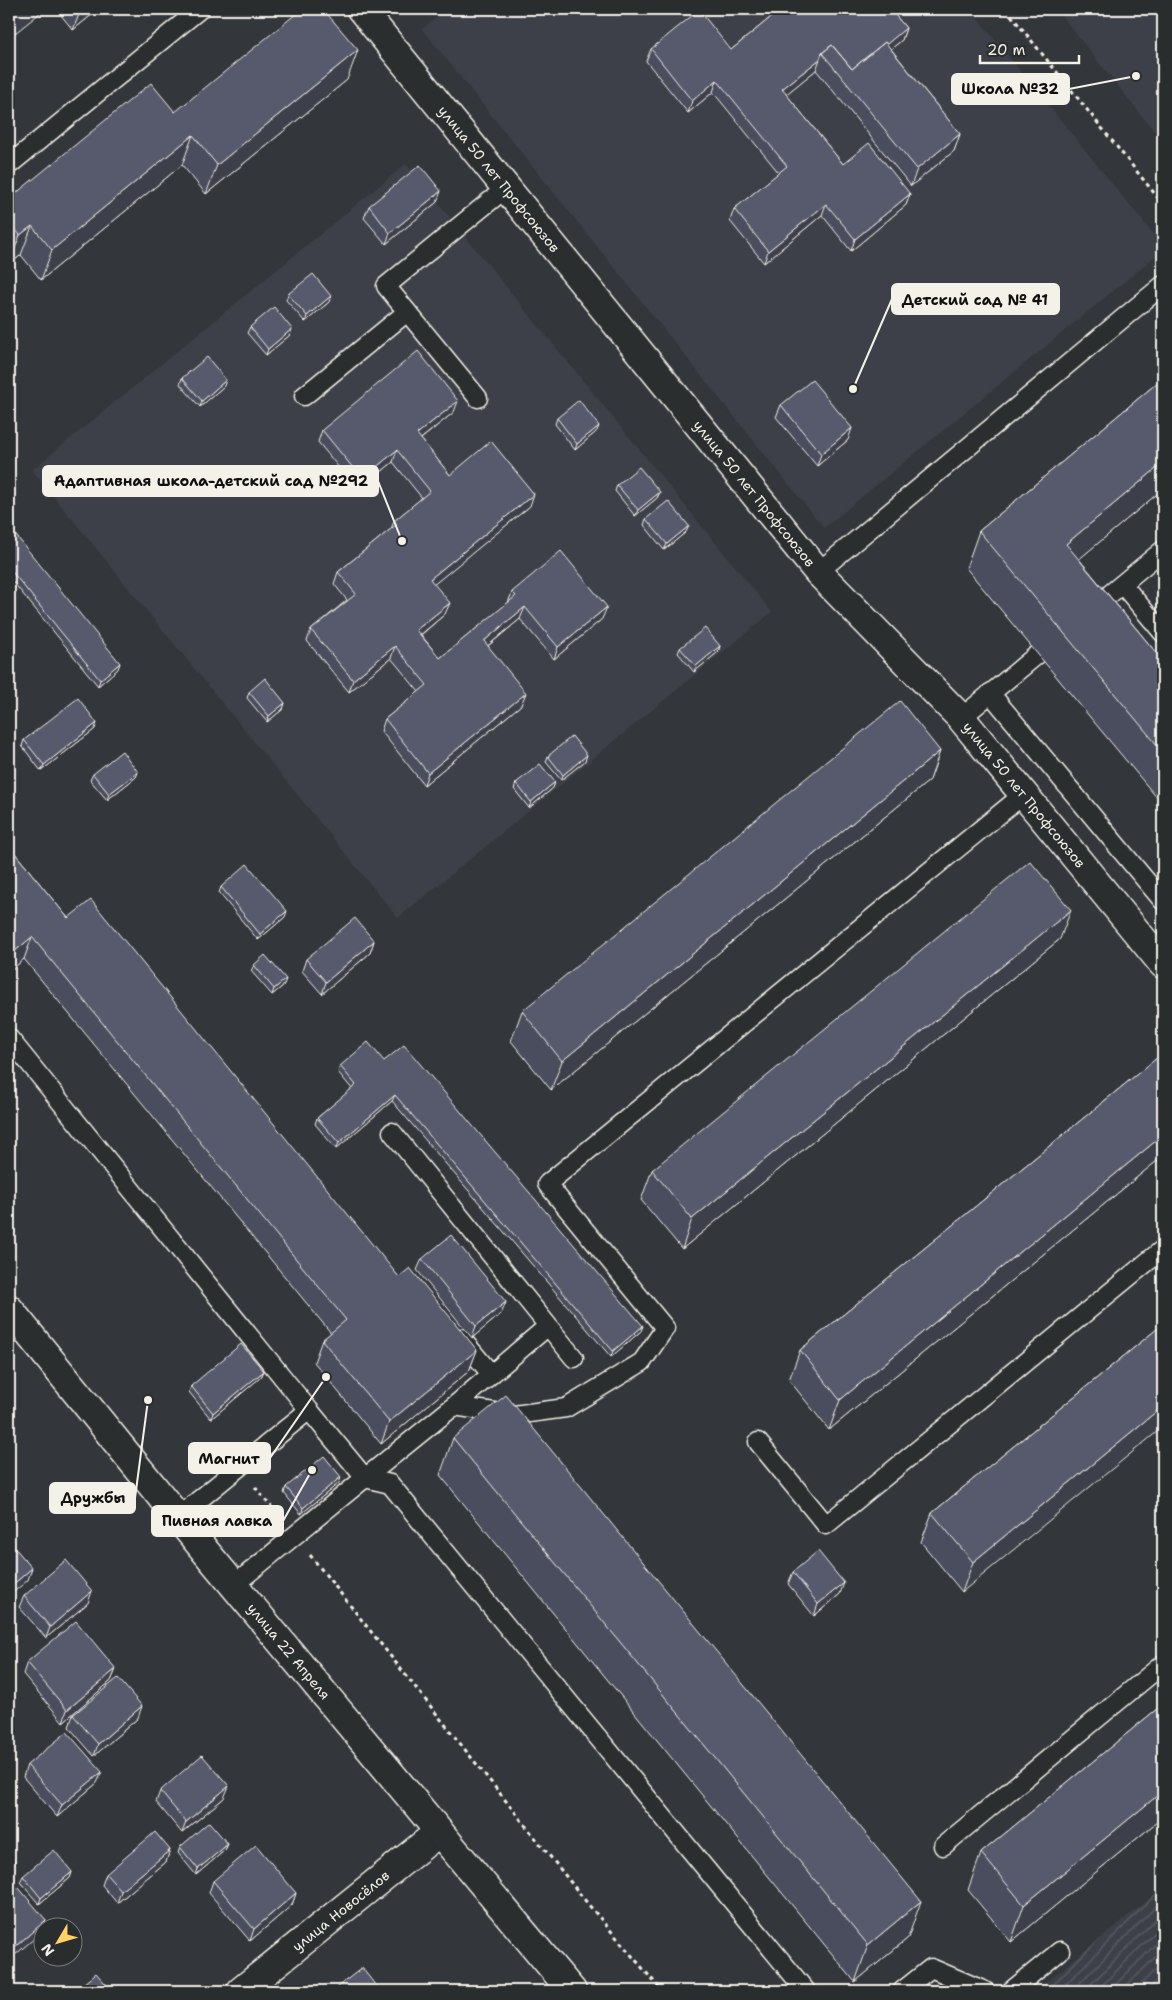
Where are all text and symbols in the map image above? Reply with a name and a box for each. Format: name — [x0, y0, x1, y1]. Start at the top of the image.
scale bar — [980, 32, 1078, 64]
text: 20 m — [987, 40, 1026, 60]
callout: Школа №32 — [952, 74, 1069, 104]
text: Школа №32 — [961, 79, 1059, 99]
street label: улица 50 лет Профсоюзов — [434, 102, 564, 256]
callout: Детский сад № 41 — [892, 284, 1059, 314]
text: Детский сад № 41 — [902, 290, 1048, 310]
street label: улица 50 лет Профсоюзов — [689, 416, 819, 570]
callout: Адаптивная школа-детский сад №292 — [43, 466, 378, 496]
text: Адаптивная школа-детский сад №292 — [54, 471, 369, 491]
street label: улица 50 лет Профсоюзов — [959, 718, 1089, 872]
callout: Магнит — [189, 1443, 270, 1473]
text: Магнит — [198, 1449, 260, 1469]
callout: Дружбы — [50, 1483, 135, 1513]
text: Дружбы — [61, 1488, 125, 1508]
callout: Пивная лавка — [152, 1506, 283, 1536]
text: Пивная лавка — [162, 1511, 273, 1531]
street label: улица 22 Апреля — [243, 1599, 334, 1703]
street label: улица Новосёлов — [288, 1866, 393, 1955]
north arrow — [32, 1918, 82, 1968]
text: N — [37, 1940, 58, 1960]

